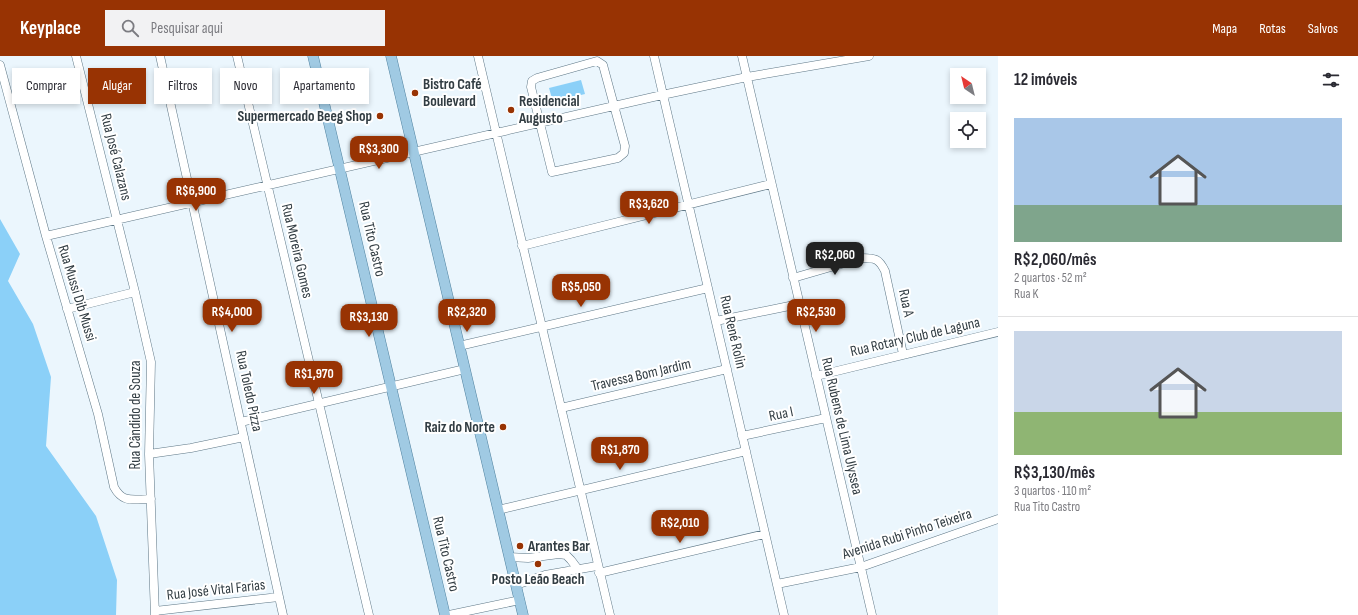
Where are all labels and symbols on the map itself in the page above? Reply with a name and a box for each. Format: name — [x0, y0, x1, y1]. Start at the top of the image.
north arrow — [950, 68, 986, 104]
place label: Bistro Café Boulevard — [423, 75, 482, 111]
marker: Bistro Café Boulevard — [410, 88, 420, 98]
place label: Residencial Augusto — [518, 92, 580, 128]
marker: Residencial Augusto — [506, 105, 516, 115]
place label: Supermercado Beeg Shop — [237, 107, 372, 126]
marker: Supermercado Beeg Shop — [375, 111, 385, 121]
street label: Rua José Calazans — [96, 112, 136, 202]
pin: R$3,300 — [342, 136, 416, 170]
pin: R$6,900 — [159, 178, 233, 212]
pin: R$3,620 — [612, 191, 686, 225]
street label: Rua Tito Castro — [354, 200, 390, 278]
street label: Rua Moreira Gomes — [277, 202, 317, 300]
pin: R$2,060 — [798, 242, 872, 276]
street label: Rua Mussi Dib Mussi — [53, 243, 101, 344]
pin: R$5,050 — [544, 274, 618, 308]
street label: Rua A — [894, 287, 918, 319]
street label: Rua René Rolin — [715, 294, 751, 370]
pin: R$4,000 — [195, 299, 269, 333]
pin: R$2,320 — [430, 299, 504, 333]
pin: R$2,530 — [779, 299, 853, 333]
pin: R$3,130 — [332, 304, 406, 338]
street label: Rua Rotary Club de Laguna — [848, 313, 982, 361]
street label: Rua Toledo Pizza — [231, 349, 267, 433]
street label: Travessa Bom Jardim — [589, 354, 693, 396]
street label: Rua Rubens de Lima Ulyssea — [817, 356, 867, 497]
street label: Rua Cândido de Souza — [126, 360, 145, 470]
pin: R$1,970 — [277, 361, 351, 395]
street label: Rua I — [767, 402, 795, 426]
place label: Raiz do Norte — [424, 418, 495, 437]
marker: Raiz do Norte — [498, 422, 508, 432]
pin: R$1,870 — [583, 437, 657, 471]
street label: Avenida Rubi Pinho Teixeira — [839, 504, 974, 564]
pin: R$2,010 — [643, 510, 717, 544]
street label: Rua Tito Castro — [428, 515, 464, 593]
place label: Arantes Bar — [527, 537, 590, 556]
marker: Arantes Bar — [515, 541, 525, 551]
marker: Posto Leão Beach — [533, 559, 543, 569]
place label: Posto Leão Beach — [492, 570, 584, 589]
street label: Rua José Vital Farias — [166, 575, 266, 605]

